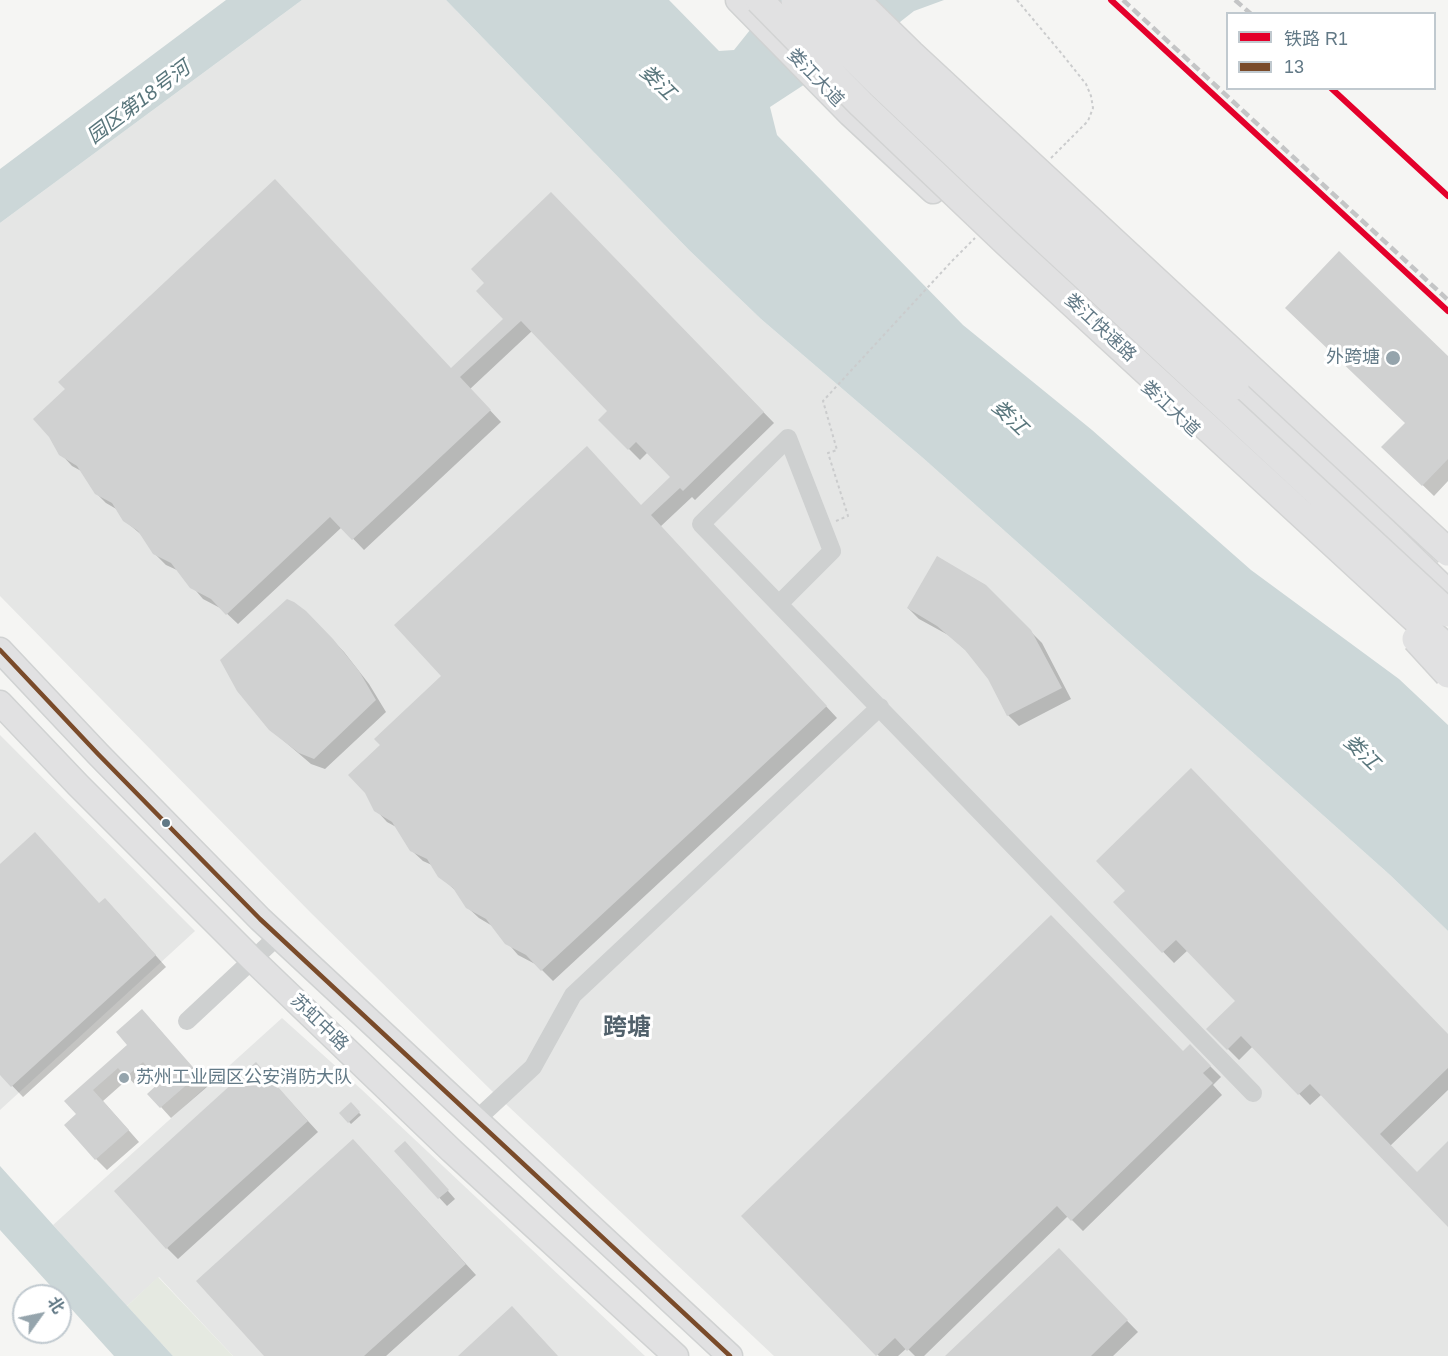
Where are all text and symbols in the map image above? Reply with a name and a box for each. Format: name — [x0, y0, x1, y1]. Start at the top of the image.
legend — [1226, 12, 1436, 90]
text: 铁路 R1 — [1284, 29, 1348, 49]
street label: 娄江大道 — [782, 45, 848, 111]
water label: 园区第18号河 — [83, 57, 195, 149]
text: 13 — [1284, 57, 1304, 77]
water label: 娄江 — [634, 60, 680, 106]
street label: 娄江快速路 — [1060, 289, 1140, 367]
place label: 外跨塘 — [1326, 347, 1380, 369]
marker: 外跨塘 — [1384, 349, 1402, 367]
street label: 娄江大道 — [1136, 377, 1204, 441]
water label: 娄江 — [986, 395, 1032, 441]
water label: 娄江 — [1338, 730, 1384, 776]
unlabelled marker — [160, 817, 172, 829]
street label: 苏虹中路 — [286, 990, 352, 1056]
district label: 跨塘 — [603, 1014, 651, 1042]
place label: 苏州工业园区公安消防大队 — [136, 1067, 352, 1089]
marker: 苏州工业园区公安消防大队 — [117, 1071, 131, 1085]
north arrow — [12, 1284, 72, 1344]
text: 北 — [44, 1294, 67, 1316]

